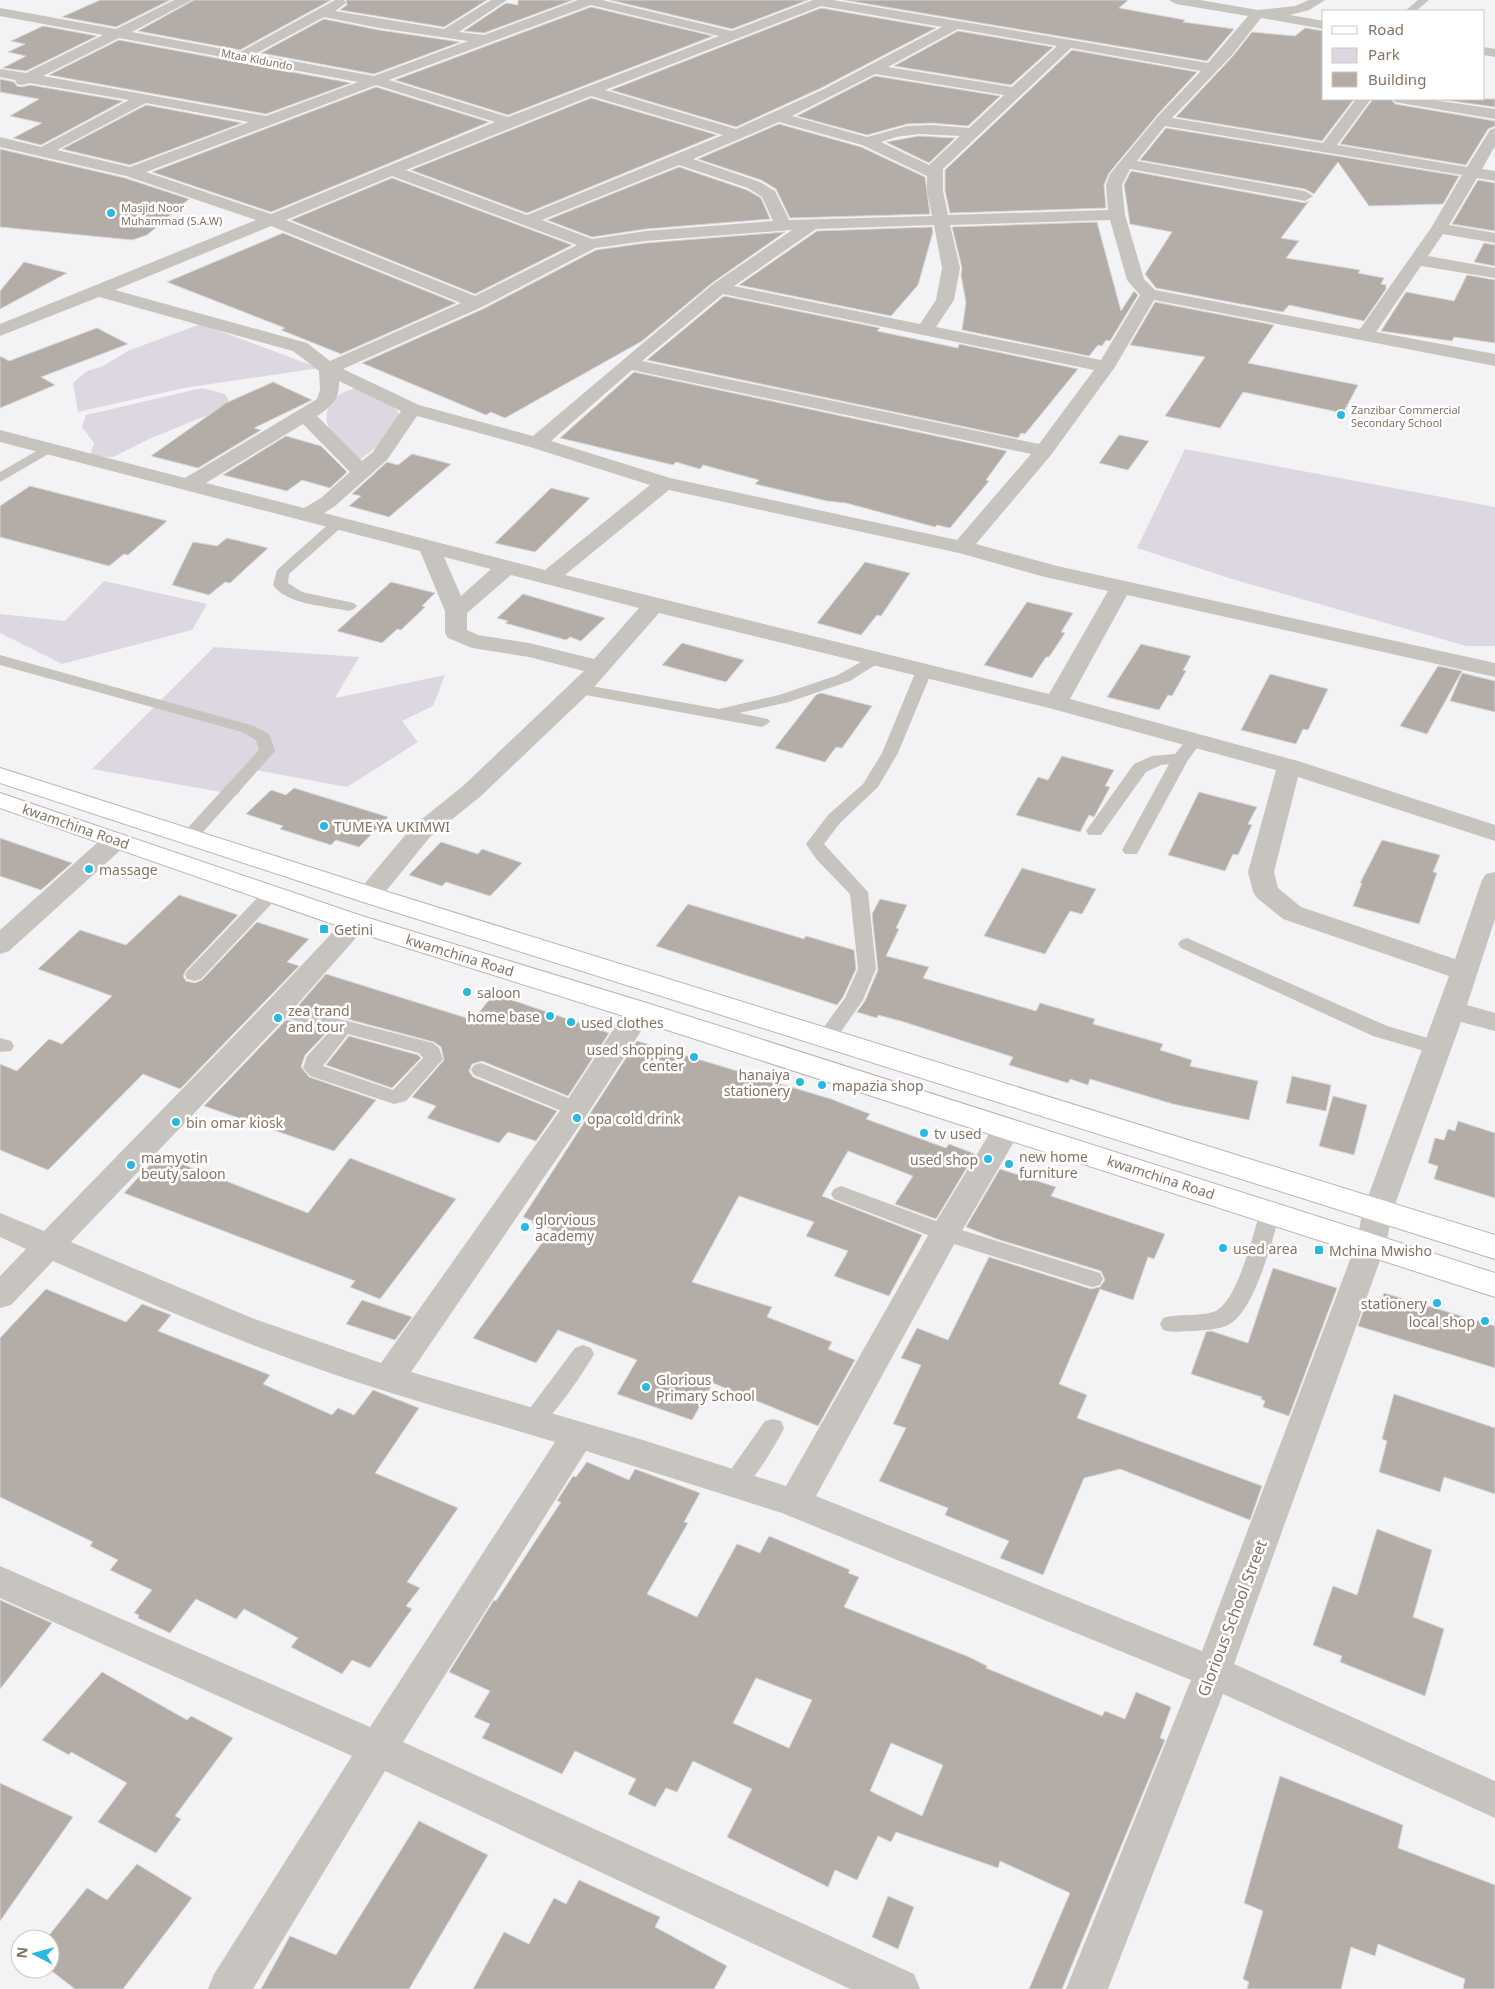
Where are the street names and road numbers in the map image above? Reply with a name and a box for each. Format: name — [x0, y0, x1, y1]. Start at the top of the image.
street label: Mtaa Kidundo — [220, 45, 294, 73]
street label: kwamchina Road — [20, 799, 132, 853]
street label: kwamchina Road — [404, 930, 516, 980]
street label: kwamchina Road — [1105, 1151, 1217, 1203]
street label: Glorious School Street — [1192, 1536, 1272, 1700]

